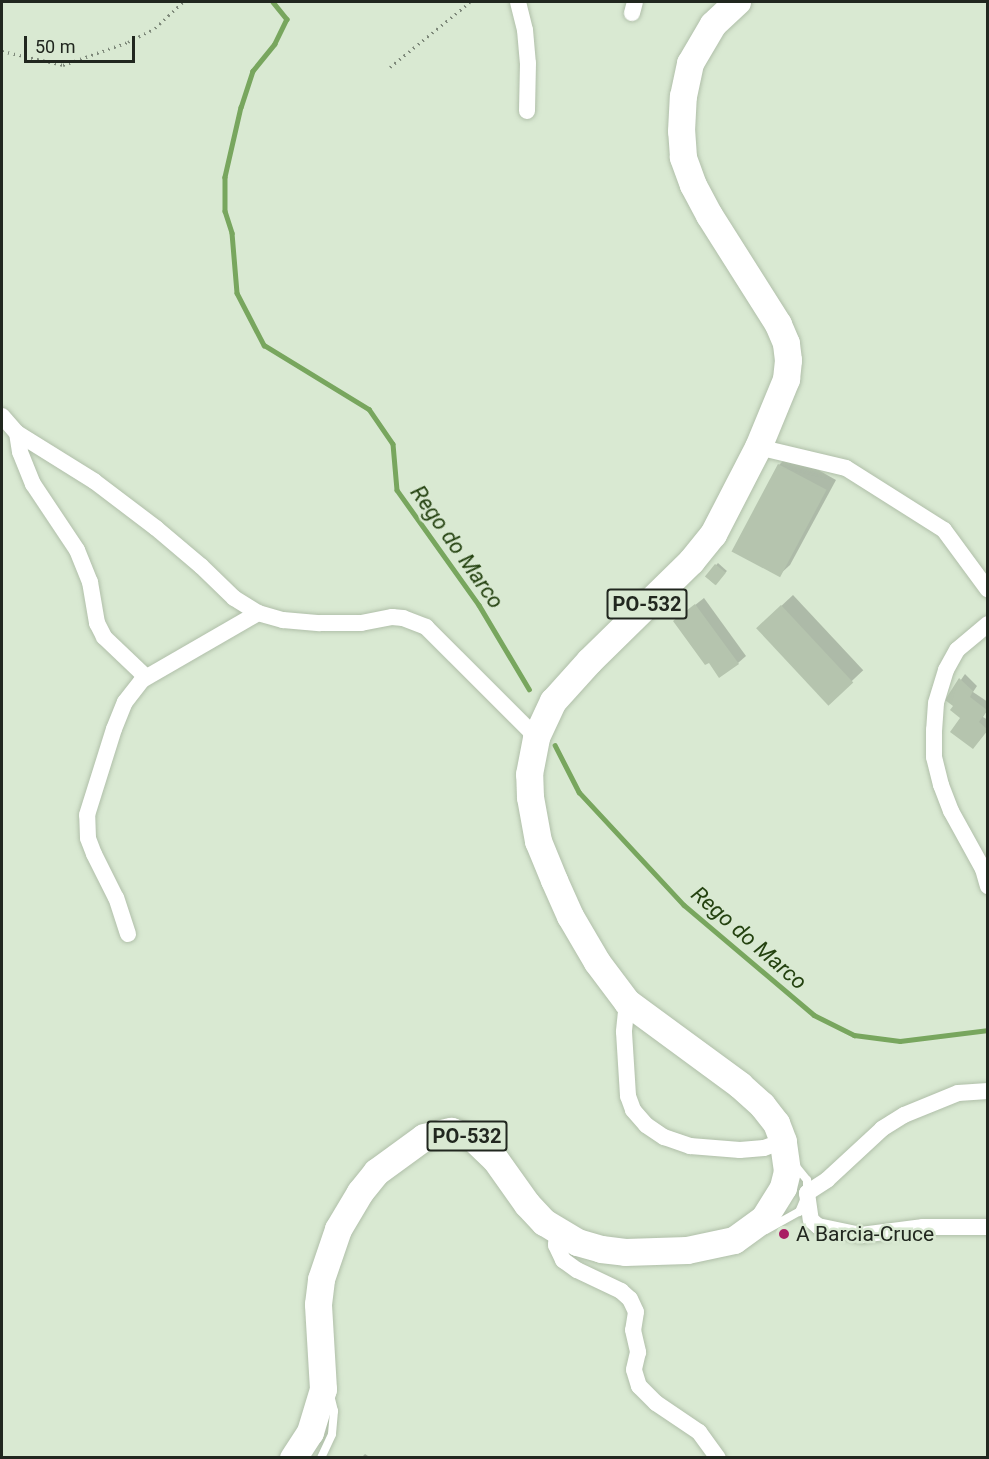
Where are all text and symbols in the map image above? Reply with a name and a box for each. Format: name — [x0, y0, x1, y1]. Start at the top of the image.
scale bar — [27, 24, 138, 62]
text: 50 m — [35, 36, 75, 57]
water label: Rego do Marco — [405, 480, 509, 614]
road number: PO-532 — [606, 587, 688, 621]
water label: Rego do Marco — [686, 881, 812, 995]
road number: PO-532 — [426, 1119, 508, 1153]
place label: A Barcia-Cruce — [796, 1221, 934, 1247]
marker: A Barcia-Cruce — [777, 1227, 791, 1241]

